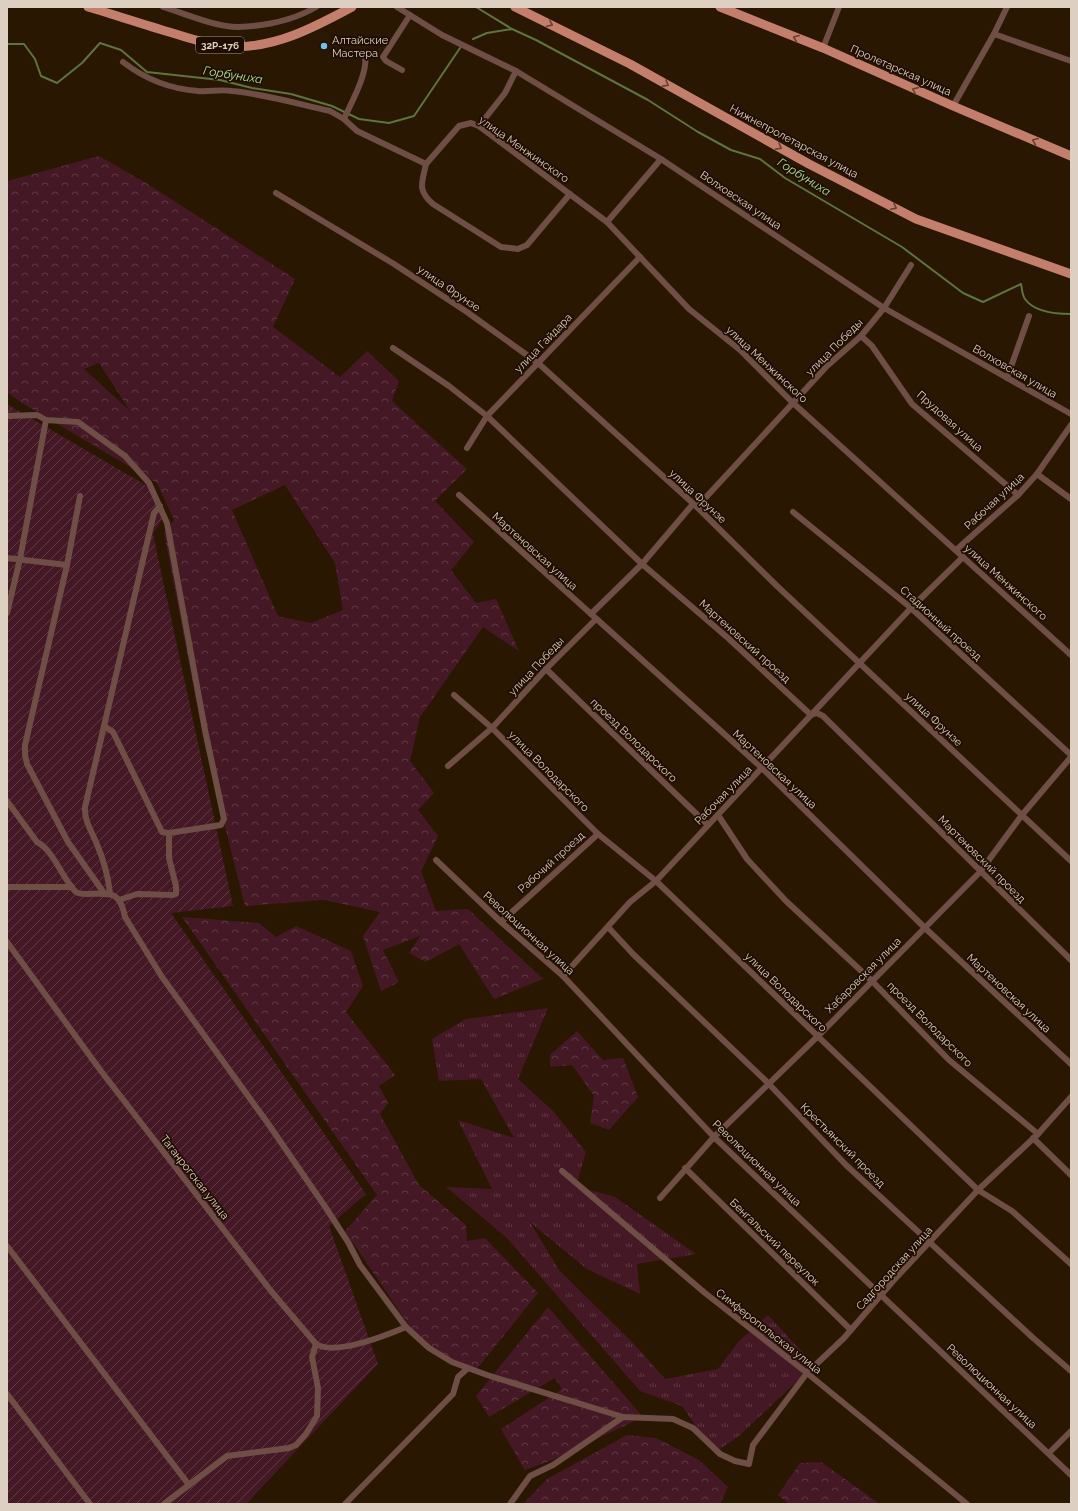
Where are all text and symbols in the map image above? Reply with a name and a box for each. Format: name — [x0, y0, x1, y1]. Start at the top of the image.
one-way arrow — [546, 19, 553, 27]
place label: Алтайские Мастера — [332, 34, 389, 60]
one-way arrow — [793, 34, 800, 42]
road number: 32Р-176 — [196, 37, 244, 53]
marker: Алтайские Мастера — [319, 41, 329, 51]
street label: Пролетарская улица — [848, 42, 953, 99]
water label: Горбуниха — [202, 63, 264, 87]
one-way arrow — [661, 79, 669, 86]
one-way arrow — [912, 86, 919, 94]
street label: Нижнепролетарская улица — [727, 102, 860, 181]
street label: улица Менжинского — [476, 113, 572, 186]
one-way arrow — [1032, 137, 1039, 145]
one-way arrow — [775, 142, 782, 150]
water label: Горбуниха — [775, 155, 833, 199]
street label: Волховская улица — [698, 168, 784, 232]
one-way arrow — [890, 203, 897, 210]
street label: улица Фрунзе — [415, 263, 483, 315]
street label: улица Гайдара — [512, 311, 575, 376]
street label: улица Победы — [803, 316, 866, 379]
street label: улица Менжинского — [723, 323, 811, 406]
street label: Волховская улица — [970, 342, 1059, 401]
street label: Прудовая улица — [914, 388, 985, 454]
street label: улица Фрунзе — [666, 467, 729, 526]
street label: Рабочая улица — [962, 470, 1027, 532]
street label: Мартеновская улица — [489, 510, 580, 593]
street label: улица Менжинского — [962, 542, 1050, 623]
street label: Стадионный проезд — [897, 583, 985, 664]
street label: Мартеновский проезд — [696, 597, 793, 686]
street label: улица Победы — [506, 634, 567, 698]
street label: улица Фрунзе — [902, 690, 965, 749]
street label: проезд Володарского — [588, 696, 680, 785]
street label: Мартеновская улица — [730, 727, 819, 812]
street label: улица Володарского — [506, 728, 592, 815]
street label: Рабочая улица — [692, 763, 755, 828]
street label: Мартеновский проезд — [935, 813, 1028, 906]
street label: Рабочий проезд — [515, 829, 588, 896]
street label: Революционная улица — [480, 889, 577, 978]
street label: Хабаровская улица — [823, 935, 904, 1016]
street label: улица Володарского — [742, 950, 830, 1035]
street label: Мартеновская улица — [964, 951, 1053, 1036]
street label: проезд Володарского — [884, 979, 975, 1070]
street label: Крестьянский проезд — [798, 1100, 888, 1191]
street label: Революционная улица — [710, 1118, 804, 1209]
street label: Таганрогская улица — [158, 1133, 232, 1222]
street label: Бенгальский переулок — [727, 1196, 823, 1289]
street label: Садгородская улица — [854, 1224, 935, 1313]
street label: Симферопольская улица — [713, 1286, 824, 1377]
street label: Революционная улица — [944, 1341, 1039, 1431]

